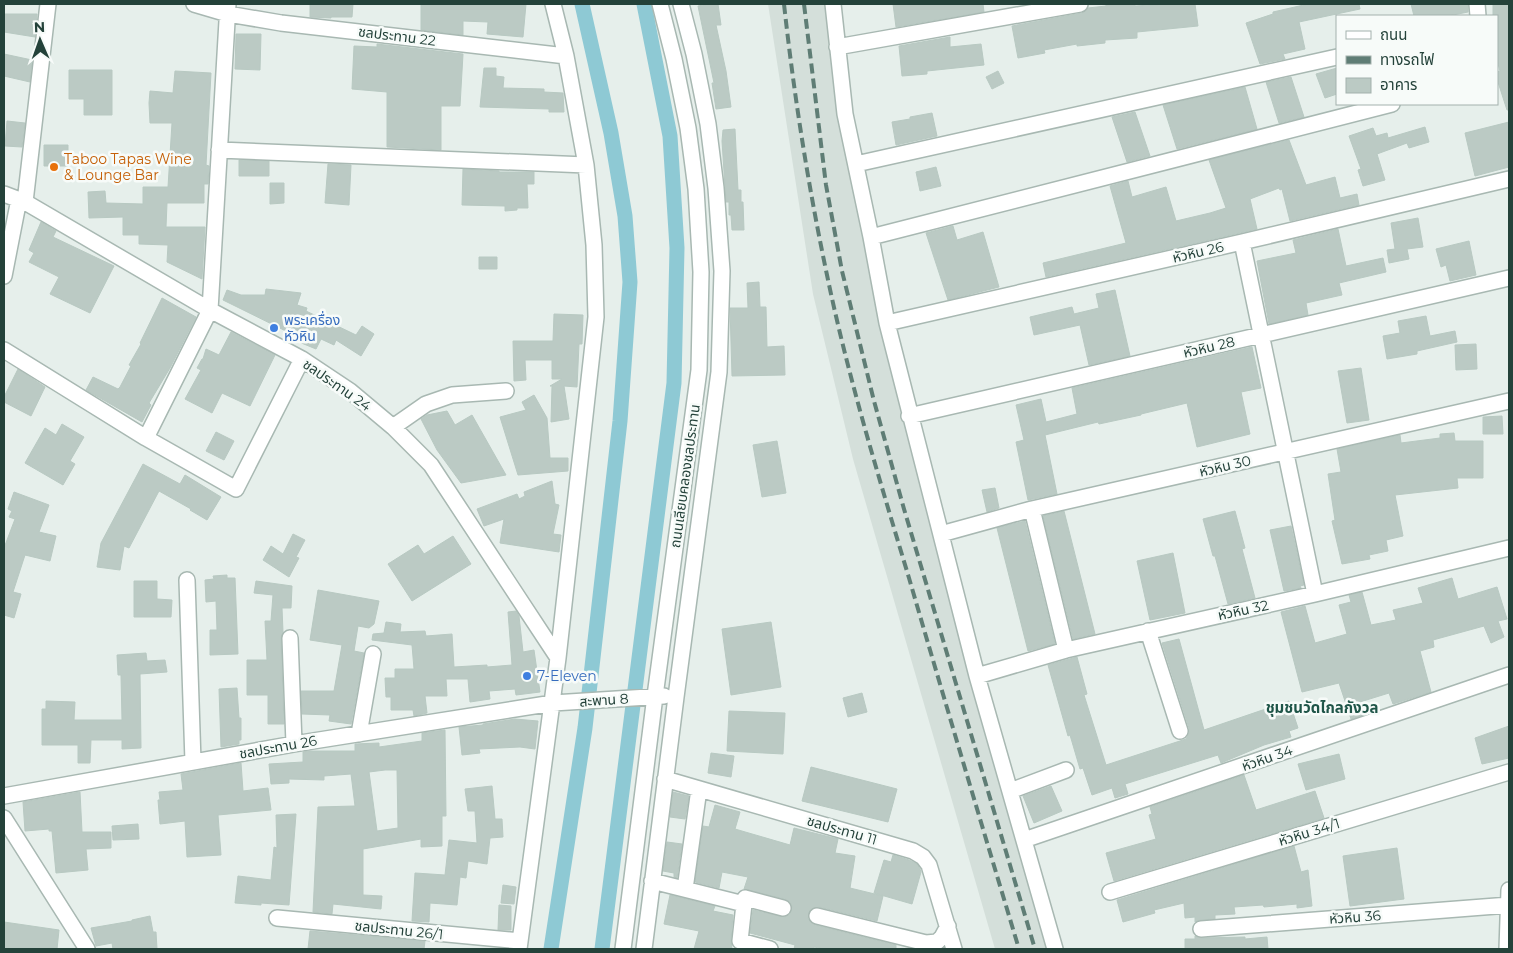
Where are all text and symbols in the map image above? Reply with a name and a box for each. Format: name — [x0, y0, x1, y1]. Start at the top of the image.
north arrow — [15, 15, 65, 65]
legend — [1336, 15, 1498, 105]
text: N — [34, 18, 46, 36]
street label: ชลประทาน 22 — [357, 22, 437, 50]
text: ถนน — [1380, 25, 1407, 44]
text: ทางรถไฟ — [1380, 50, 1434, 69]
text: อาคาร — [1380, 75, 1417, 94]
place label: Taboo Tapas Wine & Lounge Bar — [64, 150, 192, 184]
marker: Taboo Tapas Wine & Lounge Bar — [48, 161, 60, 173]
street label: หัวหิน 26 — [1171, 237, 1226, 267]
place label: พระเครื่อง หัวหิน — [284, 310, 340, 345]
marker: พระเครื่อง หัวหิน — [268, 322, 280, 334]
street label: หัวหิน 28 — [1181, 332, 1237, 362]
street label: ชลประทาน 24 — [299, 355, 375, 415]
street label: ถนนเลียบคลองชลประทาน — [666, 403, 704, 549]
street label: หัวหิน 30 — [1197, 451, 1253, 481]
street label: หัวหิน 32 — [1216, 596, 1270, 624]
place label: 7-Eleven — [537, 667, 597, 685]
marker: 7-Eleven — [521, 670, 533, 682]
street label: สะพาน 8 — [579, 689, 629, 711]
district label: ชุมชนวัดไกลกังวล — [1266, 698, 1378, 717]
street label: ชลประทาน 26 — [238, 731, 319, 763]
street label: หัวหิน 34 — [1239, 741, 1296, 775]
street label: ชลประทาน 11 — [805, 811, 879, 849]
street label: หัวหิน 34/1 — [1276, 814, 1342, 850]
street label: หัวหิน 36 — [1328, 906, 1382, 928]
street label: ชลประทาน 26/1 — [354, 916, 444, 944]

